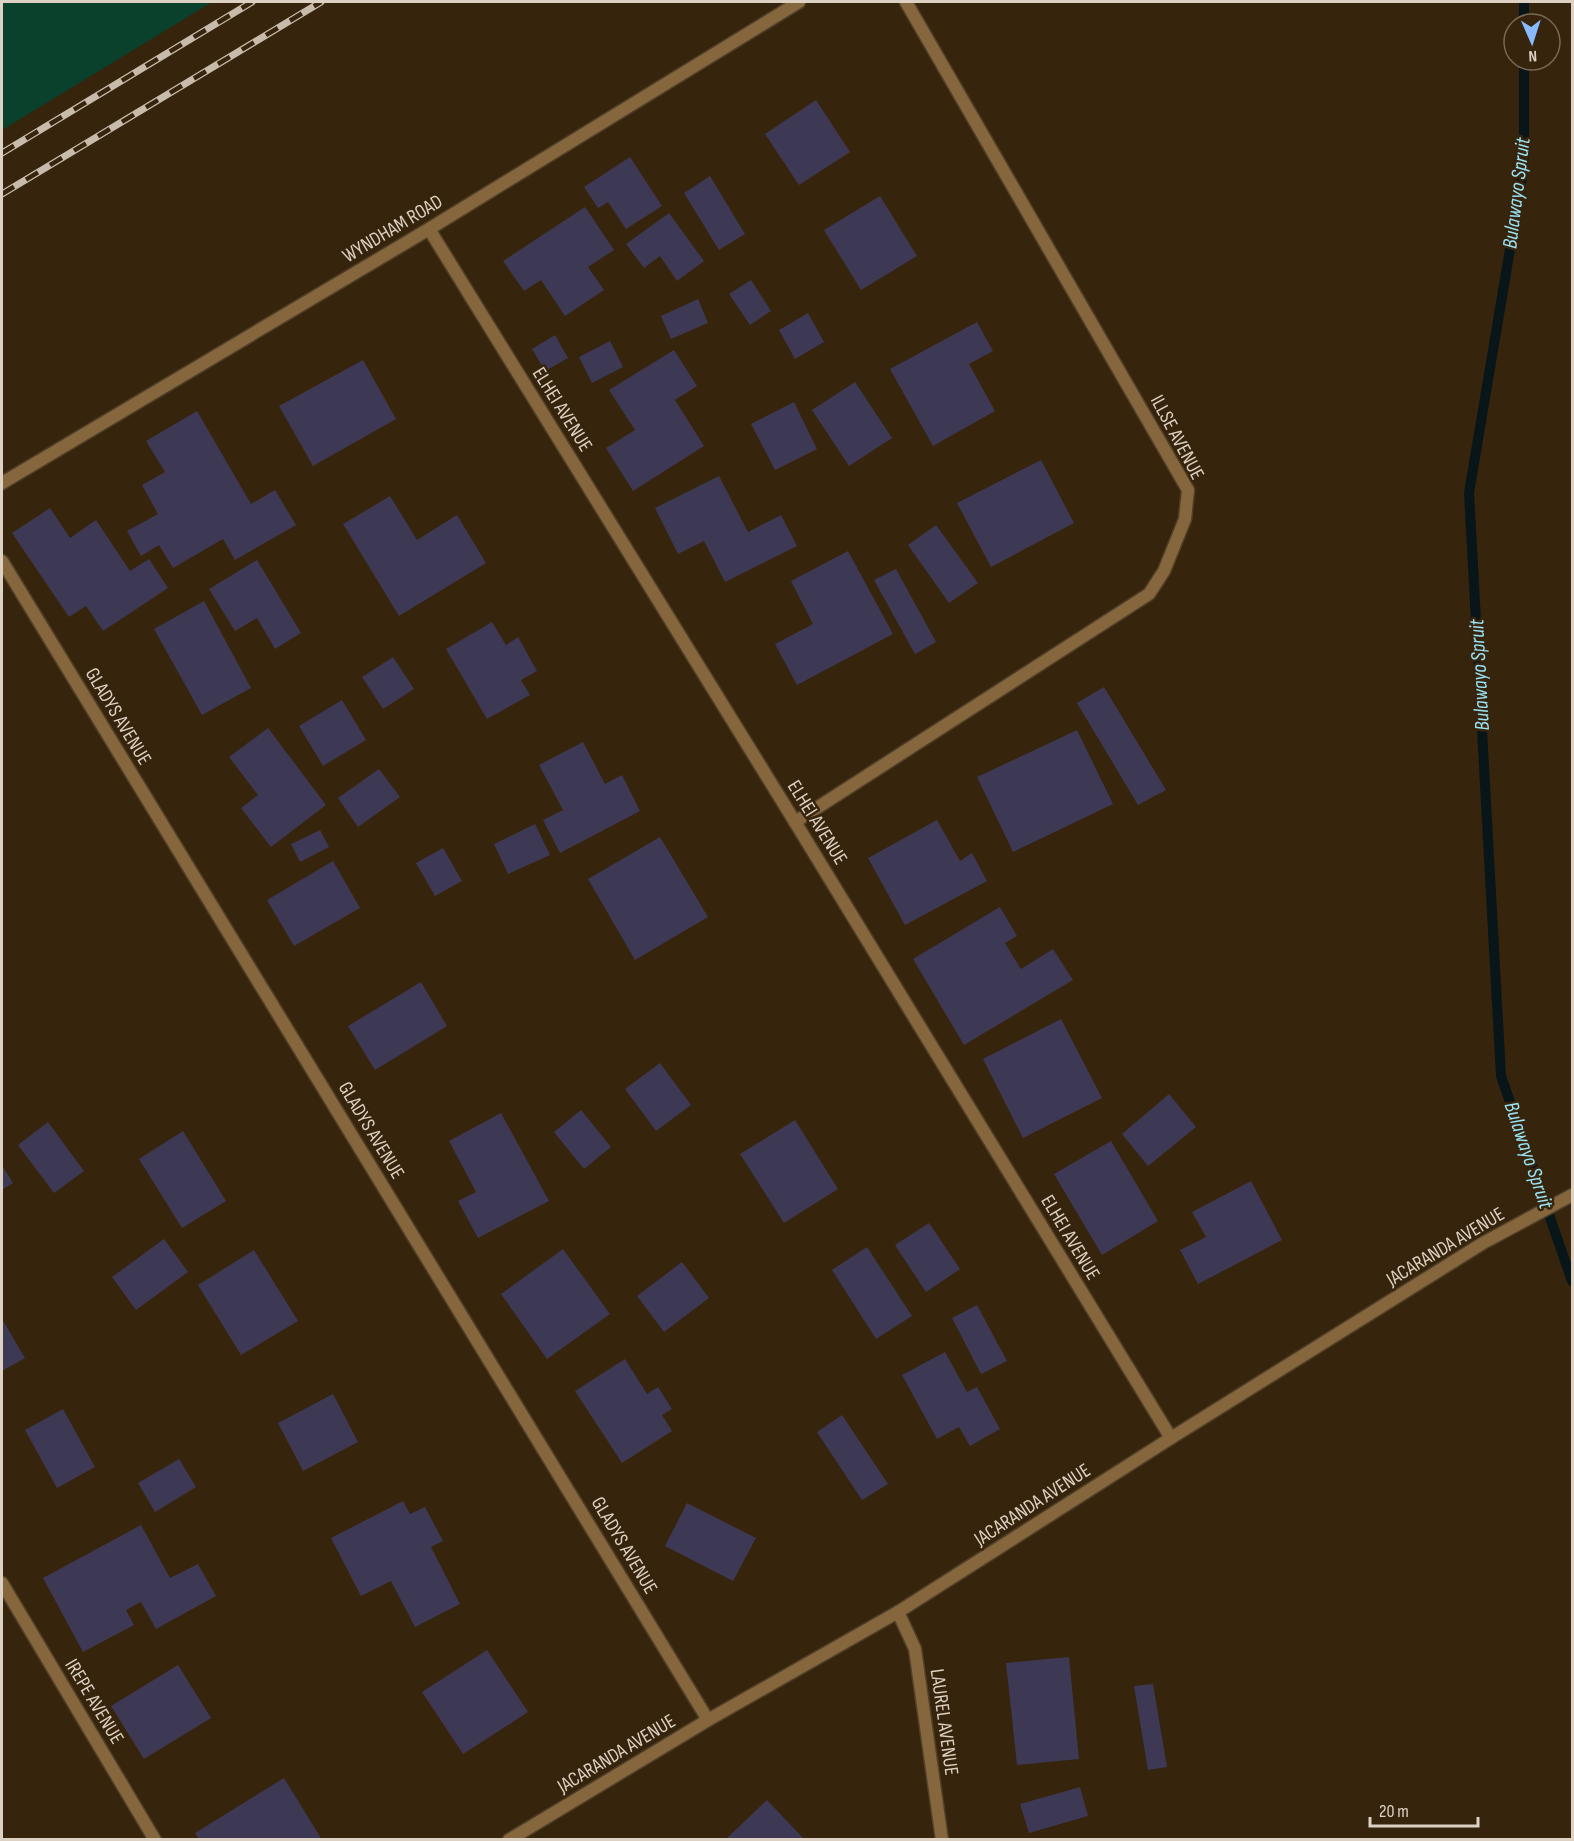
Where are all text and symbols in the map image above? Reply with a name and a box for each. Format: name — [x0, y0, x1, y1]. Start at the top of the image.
north arrow — [1502, 12, 1562, 72]
text: N — [1528, 46, 1537, 65]
water label: Bulawayo Spruit — [1497, 135, 1536, 250]
street label: WYNDHAM ROAD — [338, 190, 447, 268]
street label: ELHEI AVENUE — [527, 363, 597, 456]
street label: ILLSE AVENUE — [1145, 391, 1209, 484]
water label: Bulawayo Spruit — [1464, 618, 1495, 731]
street label: GLADYS AVENUE — [80, 664, 157, 769]
street label: ELHEI AVENUE — [782, 776, 852, 869]
street label: GLADYS AVENUE — [333, 1078, 410, 1183]
water label: Bulawayo Spruit — [1499, 1098, 1559, 1213]
street label: ELHEI AVENUE — [1035, 1191, 1105, 1284]
street label: JACARANDA AVENUE — [1381, 1202, 1509, 1292]
street label: JACARANDA AVENUE — [969, 1458, 1095, 1552]
street label: GLADYS AVENUE — [586, 1493, 663, 1598]
street label: IREPE AVENUE — [59, 1655, 129, 1748]
street label: LAUREL AVENUE — [925, 1667, 963, 1777]
street label: JACARANDA AVENUE — [552, 1709, 680, 1799]
scale bar — [1370, 1790, 1478, 1828]
text: 20 m — [1379, 1801, 1409, 1822]

